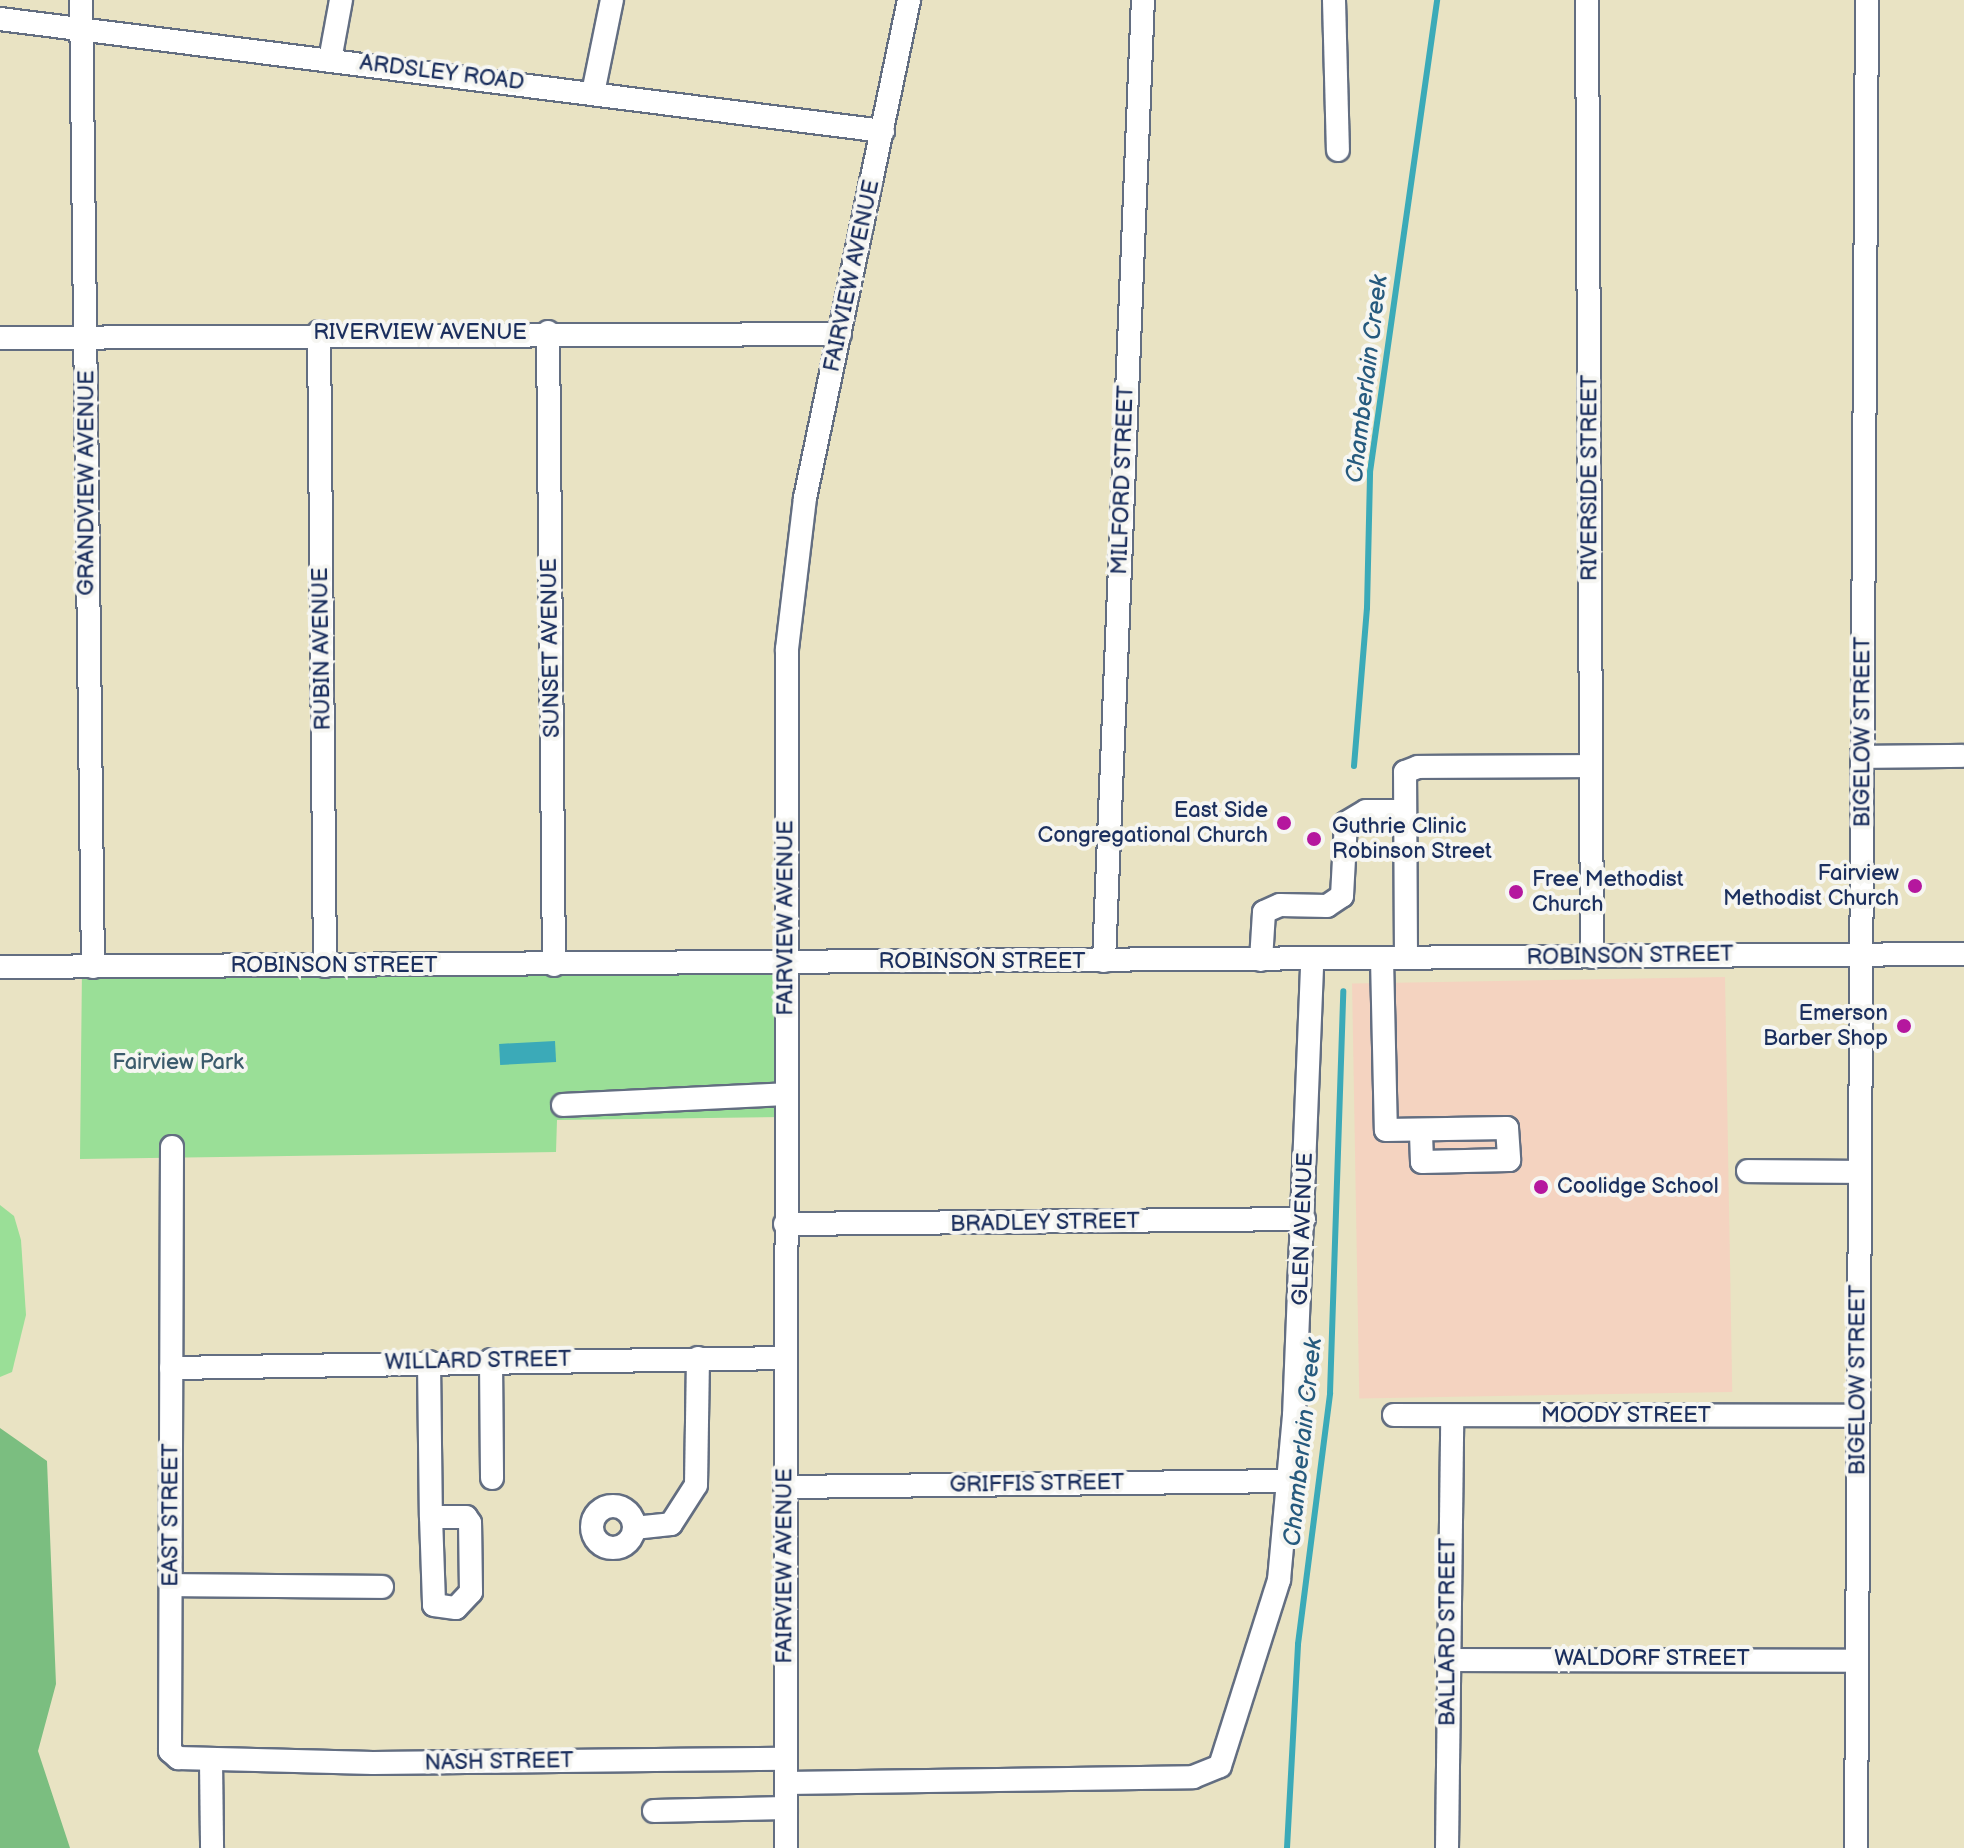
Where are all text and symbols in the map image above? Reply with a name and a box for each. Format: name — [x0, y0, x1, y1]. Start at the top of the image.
street label: ARDSLEY ROAD — [358, 50, 526, 96]
street label: FAIRVIEW AVENUE — [819, 178, 885, 374]
water label: Chamberlain Creek — [1340, 273, 1394, 485]
street label: RIVERVIEW AVENUE — [313, 320, 527, 346]
street label: GRANDVIEW AVENUE — [74, 370, 100, 596]
street label: RIVERSIDE STREET — [1577, 375, 1603, 581]
street label: MILFORD STREET — [1106, 385, 1140, 575]
street label: SUNSET AVENUE — [536, 558, 566, 738]
street label: RUBIN AVENUE — [307, 567, 337, 731]
street label: BIGELOW STREET — [1850, 636, 1876, 828]
place label: East Side Congregational Church — [1038, 797, 1268, 848]
place label: Guthrie Clinic Robinson Street — [1332, 813, 1492, 864]
marker: East Side Congregational Church — [1275, 814, 1293, 832]
street label: FAIRVIEW AVENUE — [773, 820, 799, 1016]
marker: Guthrie Clinic Robinson Street — [1303, 828, 1325, 850]
place label: Fairview Methodist Church — [1723, 860, 1899, 912]
place label: Free Methodist Church — [1532, 866, 1683, 918]
marker: Fairview Methodist Church — [1906, 877, 1924, 895]
marker: Free Methodist Church — [1507, 883, 1525, 901]
street label: ROBINSON STREET — [1526, 941, 1734, 971]
street label: ROBINSON STREET — [878, 949, 1086, 975]
street label: ROBINSON STREET — [230, 953, 438, 979]
place label: Emerson Barber Shop — [1762, 1000, 1888, 1052]
marker: Emerson Barber Shop — [1895, 1017, 1913, 1035]
park label: Fairview Park — [112, 1050, 244, 1076]
street label: GLEN AVENUE — [1287, 1152, 1319, 1306]
place label: Coolidge School — [1557, 1174, 1719, 1200]
marker: Coolidge School — [1532, 1178, 1550, 1196]
street label: BRADLEY STREET — [950, 1208, 1140, 1238]
street label: BIGELOW STREET — [1845, 1284, 1871, 1476]
water label: Chamberlain Creek — [1278, 1336, 1328, 1548]
street label: WILLARD STREET — [384, 1346, 572, 1376]
street label: MOODY STREET — [1541, 1403, 1711, 1429]
street label: EAST STREET — [158, 1443, 184, 1587]
street label: FAIRVIEW AVENUE — [772, 1468, 798, 1664]
street label: GRIFFIS STREET — [949, 1469, 1125, 1499]
street label: BALLARD STREET — [1435, 1538, 1461, 1726]
street label: WALDORF STREET — [1554, 1646, 1750, 1672]
street label: NASH STREET — [424, 1747, 574, 1777]

